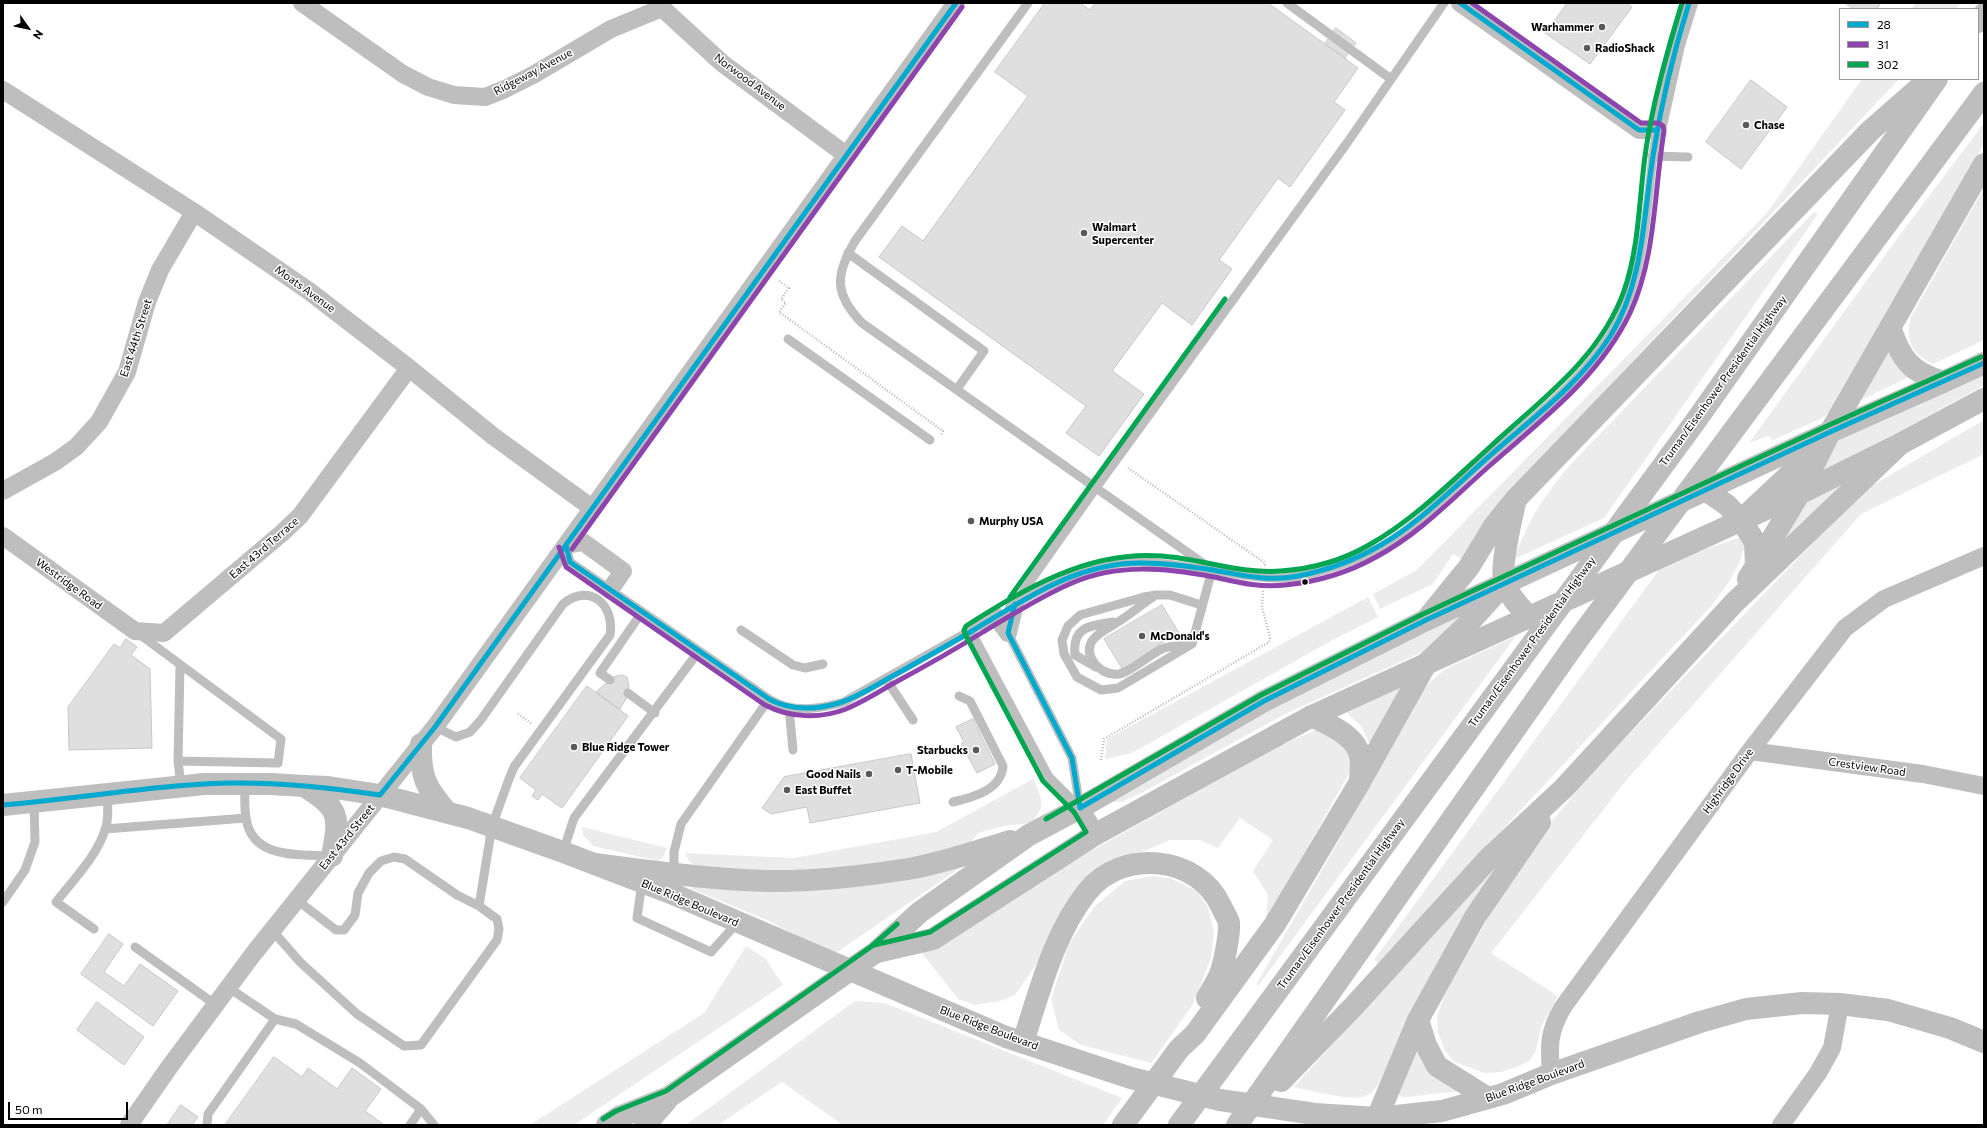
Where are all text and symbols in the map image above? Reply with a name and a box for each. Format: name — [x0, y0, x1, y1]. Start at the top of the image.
north arrow — [8, 8, 48, 48]
legend — [1839, 8, 1979, 80]
text: 28 — [1877, 17, 1891, 31]
place label: Warhammer — [1531, 20, 1594, 34]
marker: Warhammer — [1597, 22, 1607, 32]
text: N — [31, 28, 46, 42]
text: 31 — [1877, 37, 1889, 51]
place label: RadioShack — [1595, 41, 1655, 55]
marker: RadioShack — [1582, 43, 1592, 53]
street label: Ridgeway Avenue — [492, 46, 574, 98]
street label: Norwood Avenue — [712, 51, 788, 113]
text: 302 — [1877, 57, 1898, 71]
place label: Chase — [1754, 118, 1785, 132]
marker: Chase — [1741, 120, 1751, 130]
place label: Walmart Supercenter — [1092, 220, 1154, 246]
marker: Walmart Supercenter — [1079, 228, 1089, 238]
street label: Moats Avenue — [272, 263, 338, 315]
street label: Truman/Eisenhower Presidential Highway — [1657, 293, 1789, 469]
street label: East 44th Street — [117, 297, 155, 379]
street label: East 43rd Terrace — [227, 514, 301, 582]
place label: Murphy USA — [979, 514, 1044, 528]
marker: Murphy USA — [966, 516, 976, 526]
street label: Truman/Eisenhower Presidential Highway — [1466, 554, 1598, 730]
street label: Westridge Road — [33, 556, 105, 612]
unlabelled marker — [1300, 577, 1310, 587]
place label: McDonald's — [1150, 629, 1210, 643]
marker: McDonald's — [1137, 631, 1147, 641]
place label: Blue Ridge Tower — [582, 740, 669, 754]
marker: Blue Ridge Tower — [569, 742, 579, 752]
place label: Starbucks — [917, 743, 968, 757]
marker: Starbucks — [971, 745, 981, 755]
street label: Highridge Drive — [1700, 746, 1756, 816]
street label: Crestview Road — [1828, 755, 1906, 779]
place label: T-Mobile — [906, 763, 953, 777]
marker: T-Mobile — [893, 765, 903, 775]
place label: Good Nails — [806, 767, 861, 781]
marker: Good Nails — [864, 769, 874, 779]
place label: East Buffet — [795, 783, 852, 797]
marker: East Buffet — [782, 785, 792, 795]
street label: East 43rd Street — [317, 802, 377, 872]
street label: Truman/Eisenhower Presidential Highway — [1275, 816, 1407, 992]
street label: Blue Ridge Boulevard — [639, 877, 741, 929]
street label: Blue Ridge Boulevard — [938, 1003, 1040, 1053]
street label: Blue Ridge Boulevard — [1484, 1057, 1586, 1105]
scale bar — [10, 1094, 130, 1120]
text: 50 m — [15, 1102, 43, 1116]

